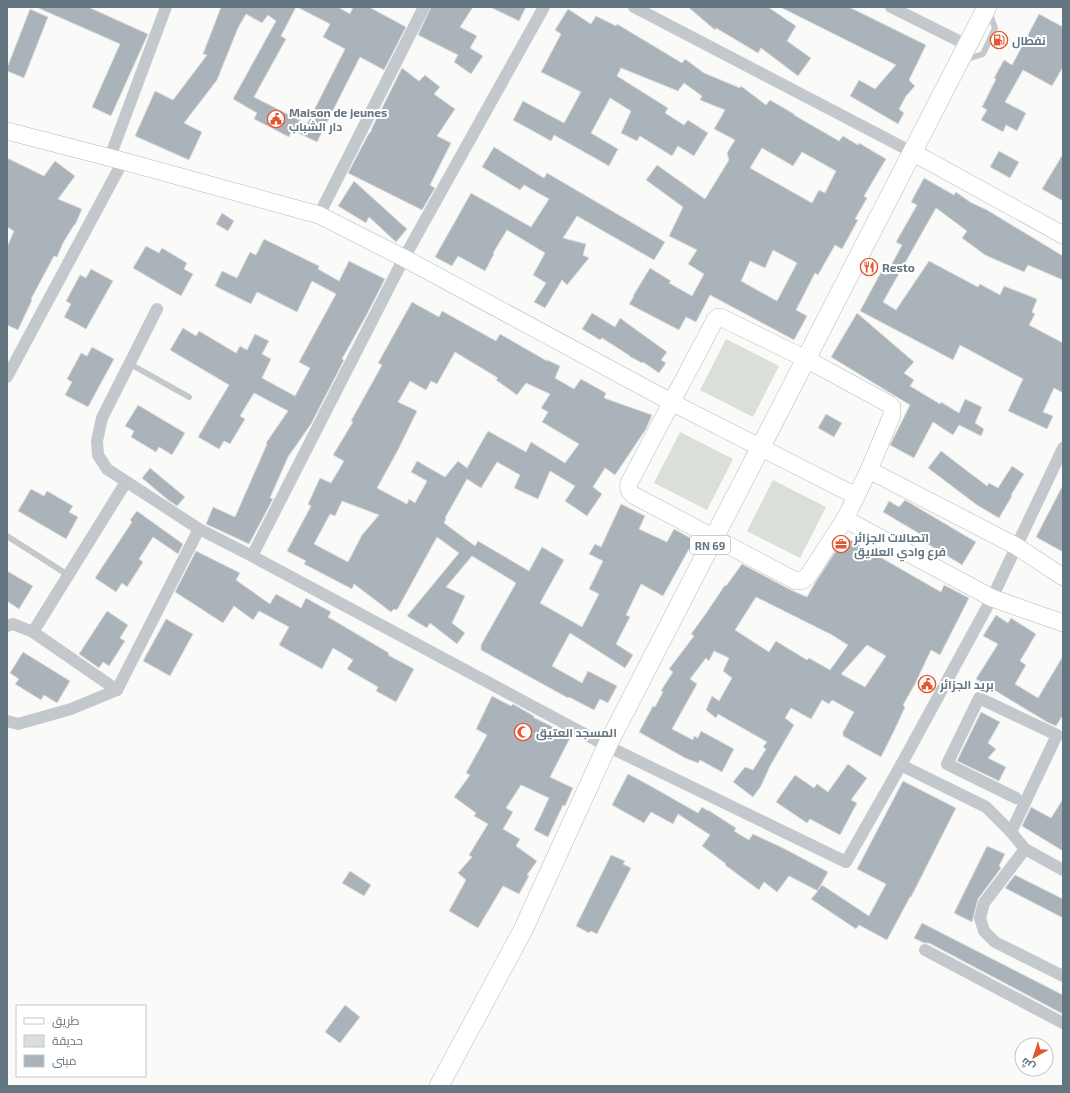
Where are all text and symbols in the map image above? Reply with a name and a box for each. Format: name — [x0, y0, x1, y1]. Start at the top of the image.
fuel station icon: نفطال — [989, 30, 1009, 50]
place label: نفطال — [1012, 33, 1046, 49]
place label: Maison de jeunes دار الشباب — [289, 105, 387, 135]
public building icon: Maison de jeunes دار الشباب — [266, 109, 286, 129]
restaurant icon: Resto — [859, 257, 879, 277]
place label: Resto — [882, 260, 915, 274]
place label: اتصالات الجزائر فرع وادي العلايق — [853, 530, 946, 562]
office icon: اتصالات الجزائر فرع وادي العلايق — [831, 534, 851, 554]
road number: RN 69 — [690, 536, 730, 554]
public building icon: بريد الجزائر — [917, 674, 937, 694]
place label: بريد الجزائر — [939, 677, 994, 693]
mosque icon: المسجد العتيق — [513, 722, 533, 742]
place label: المسجد العتيق — [536, 725, 617, 741]
legend — [16, 1005, 146, 1077]
text: طريق — [52, 1013, 80, 1028]
text: حديقة — [52, 1033, 83, 1048]
north arrow — [1014, 1037, 1054, 1077]
text: مبنى — [52, 1053, 77, 1068]
text: ش — [1018, 1055, 1038, 1075]

